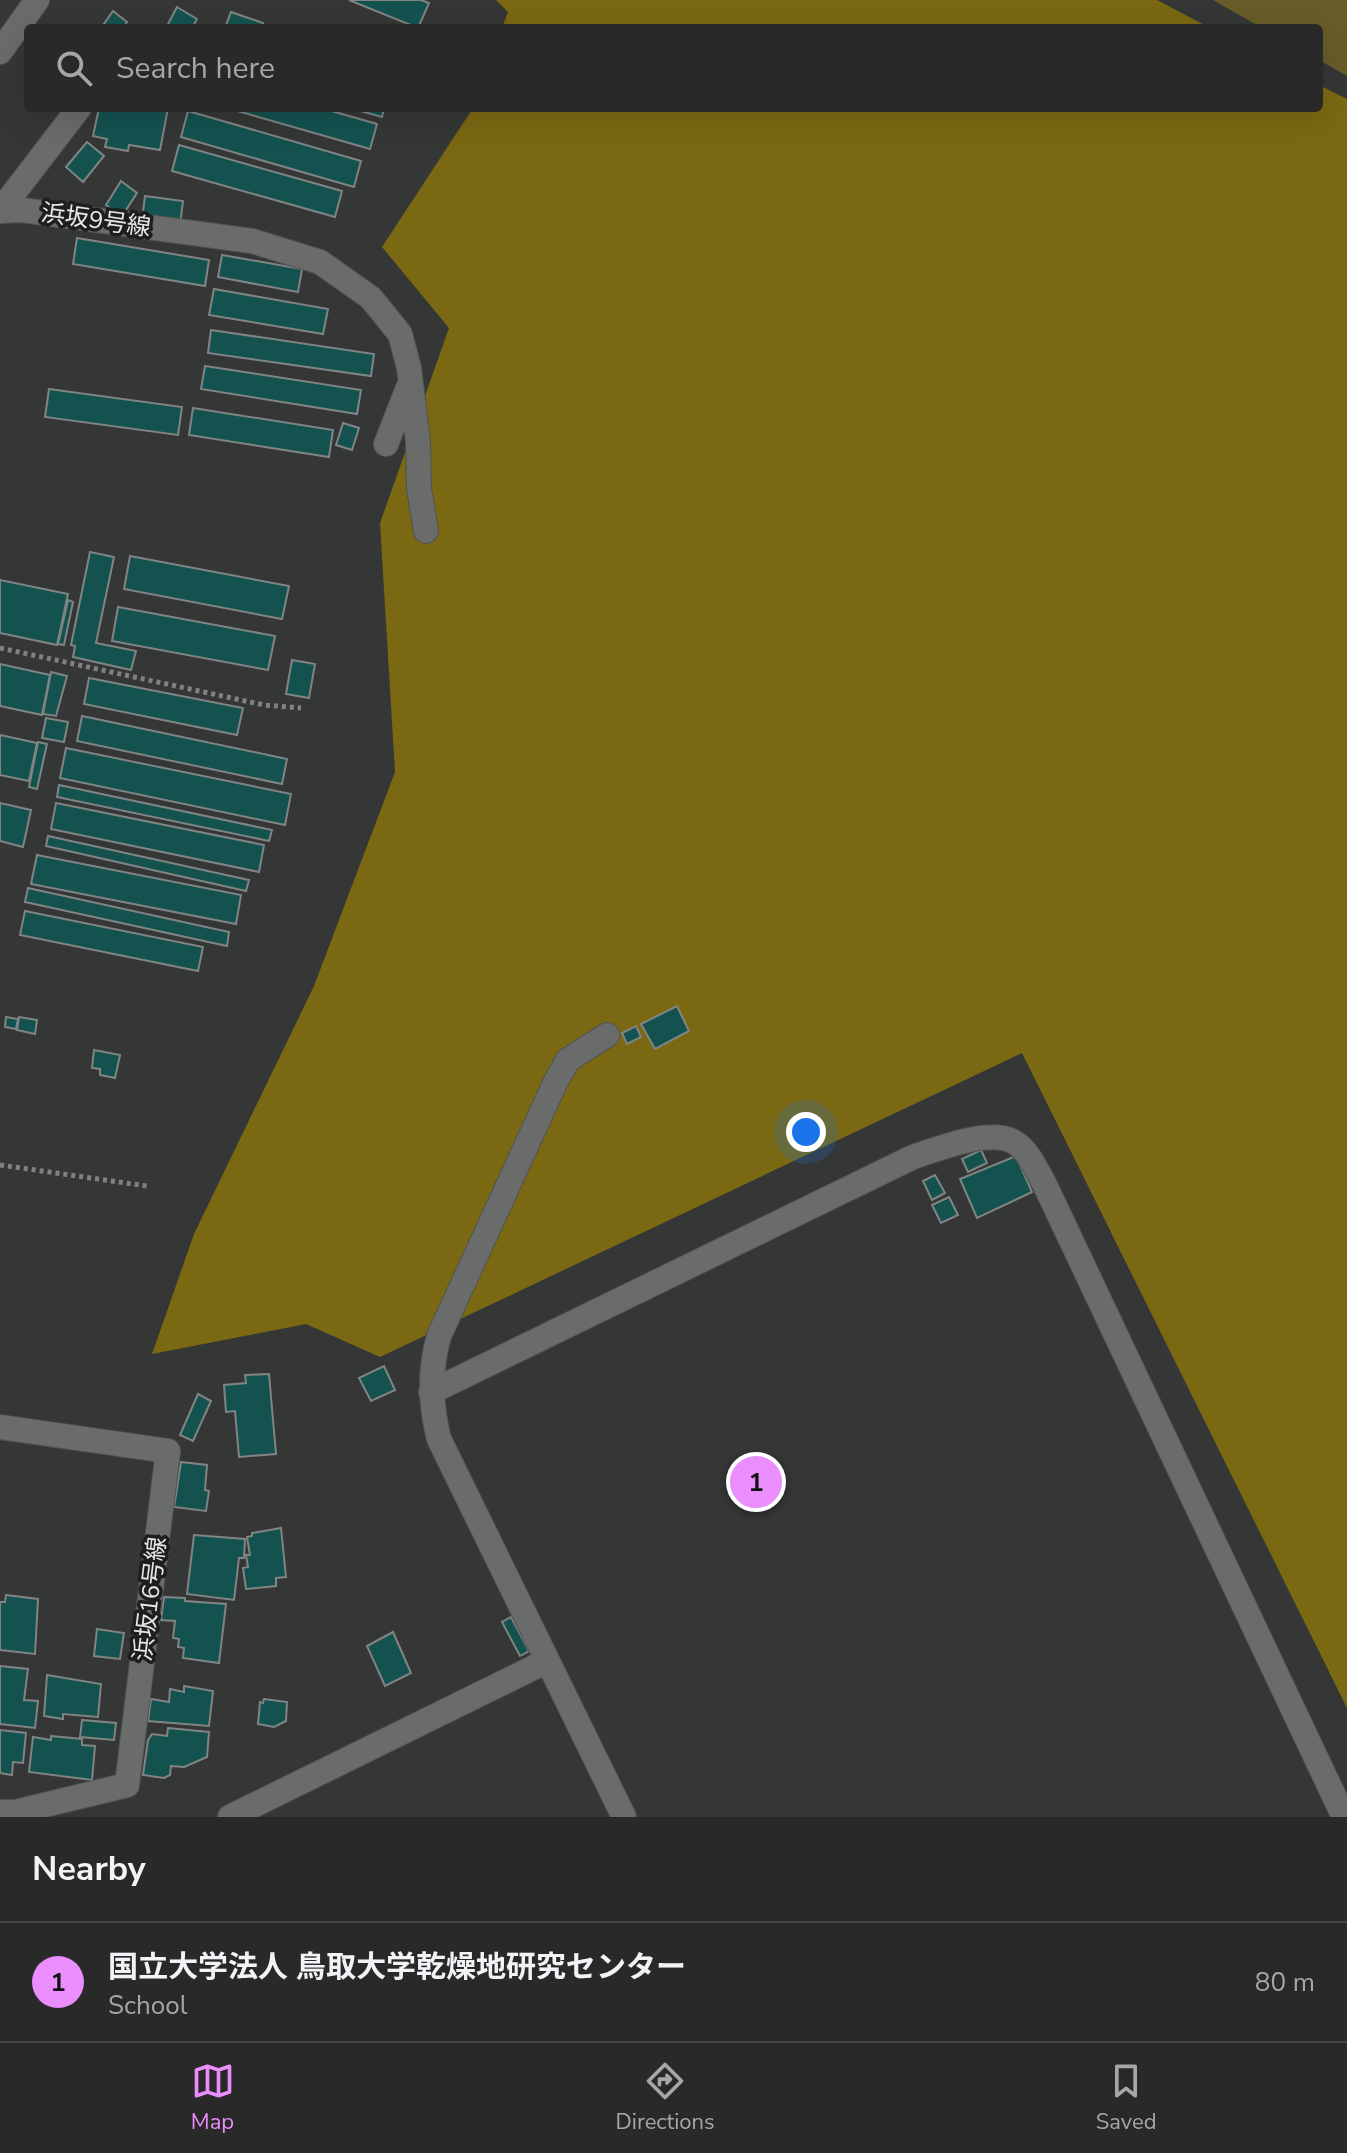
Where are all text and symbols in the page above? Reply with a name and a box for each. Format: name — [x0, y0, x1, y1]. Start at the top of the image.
search box — [24, 24, 1323, 112]
icon: search — [52, 46, 96, 90]
text: Search here — [116, 48, 275, 89]
street label: 浜坂9号線 — [39, 196, 153, 244]
your location — [786, 1112, 826, 1152]
pin: 1 — [730, 1452, 782, 1512]
street label: 浜坂16号線 — [127, 1535, 173, 1663]
text: Nearby — [32, 1846, 146, 1892]
text: 国立大学法人 鳥取大学乾燥地研究センター — [108, 1947, 686, 1988]
text: 1 — [50, 1965, 66, 2000]
text: 80 m — [1255, 1965, 1315, 2000]
text: School — [108, 1988, 187, 2023]
tab: Map — [191, 2059, 235, 2137]
tab: Directions — [616, 2059, 715, 2137]
tab: Saved — [1096, 2059, 1156, 2137]

